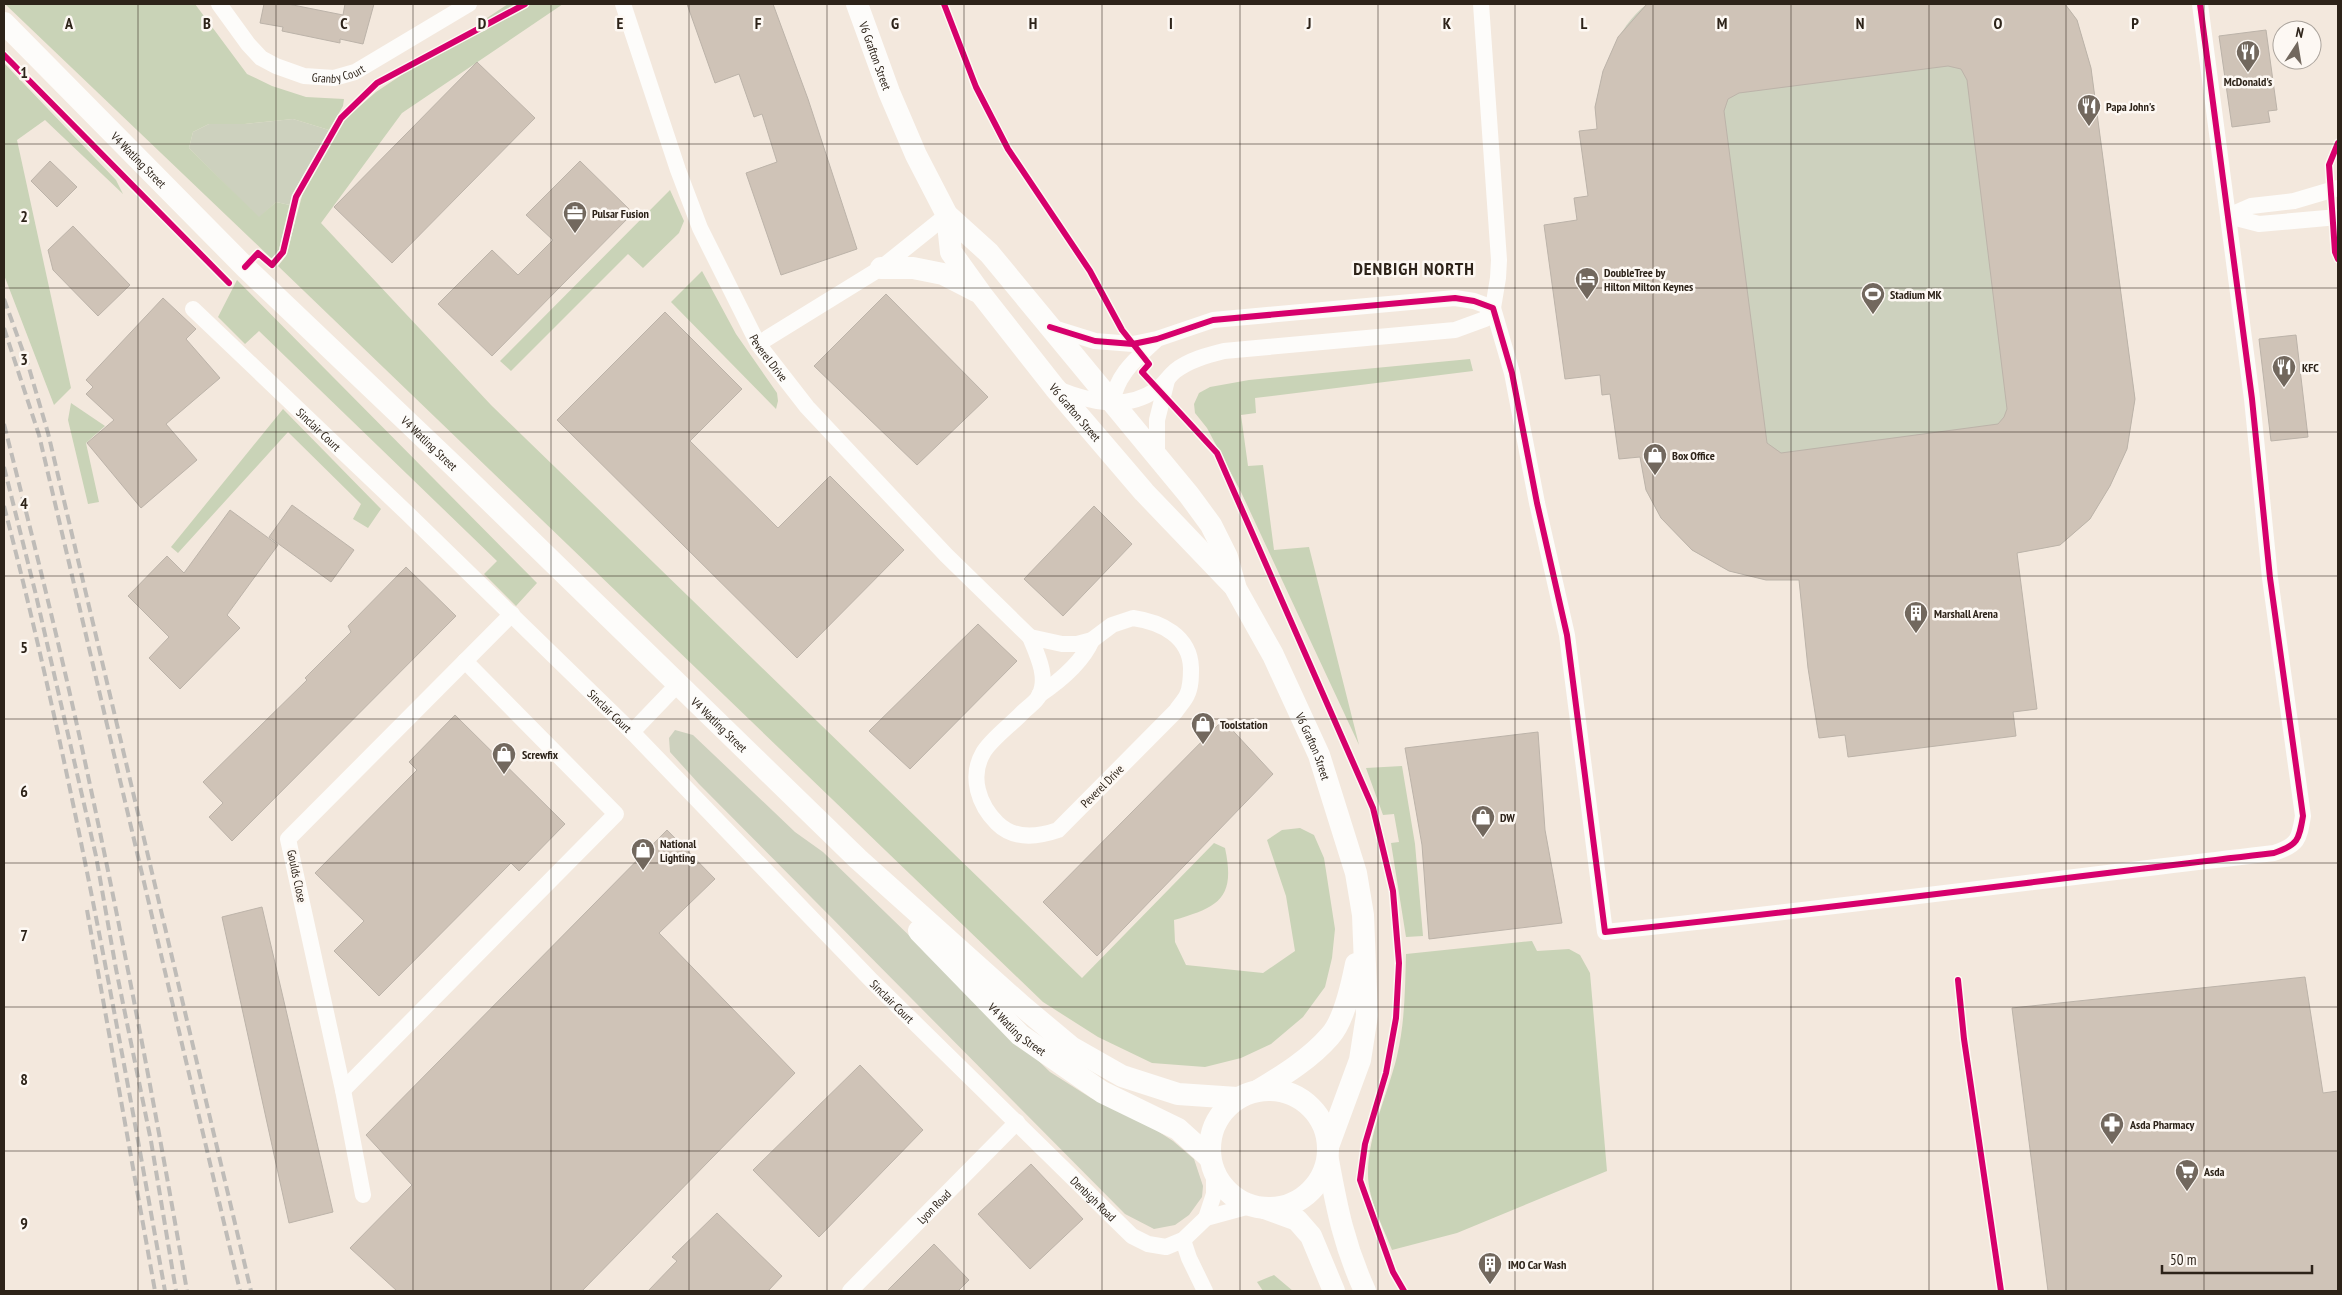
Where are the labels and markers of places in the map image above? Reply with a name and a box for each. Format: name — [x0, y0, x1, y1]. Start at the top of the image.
restaurant icon: McDonald's — [2235, 39, 2261, 73]
place label: McDonald's — [2224, 74, 2272, 89]
restaurant icon: Papa John's — [2076, 93, 2102, 127]
place label: Papa John's — [2106, 99, 2155, 114]
office icon: Pulsar Fusion — [562, 200, 588, 234]
place label: Pulsar Fusion — [592, 206, 649, 221]
place label: DoubleTree by Hilton Milton Keynes — [1604, 265, 1693, 294]
hotel icon: DoubleTree by Hilton Milton Keynes — [1574, 266, 1600, 300]
sports icon: Stadium MK — [1860, 281, 1886, 315]
place label: Stadium MK — [1890, 287, 1942, 302]
restaurant icon: KFC — [2271, 354, 2297, 388]
place label: KFC — [2302, 360, 2319, 375]
shop icon: Box Office — [1642, 442, 1668, 476]
place label: Box Office — [1672, 448, 1715, 463]
building icon: Marshall Arena — [1903, 600, 1929, 634]
place label: Marshall Arena — [1934, 606, 1998, 621]
shop icon: Toolstation — [1190, 711, 1216, 745]
place label: Toolstation — [1220, 717, 1268, 732]
shop icon: Screwfix — [491, 741, 517, 775]
place label: Screwfix — [522, 747, 559, 762]
shop icon: DW — [1470, 804, 1496, 838]
place label: DW — [1500, 810, 1515, 825]
place label: National Lighting — [660, 836, 696, 865]
shop icon: National Lighting — [630, 837, 656, 871]
pharmacy icon: Asda Pharmacy — [2099, 1111, 2125, 1145]
place label: Asda Pharmacy — [2129, 1117, 2194, 1132]
supermarket icon: Asda — [2174, 1158, 2200, 1192]
place label: Asda — [2203, 1164, 2225, 1179]
building icon: IMO Car Wash — [1477, 1251, 1503, 1285]
place label: IMO Car Wash — [1508, 1257, 1566, 1272]

